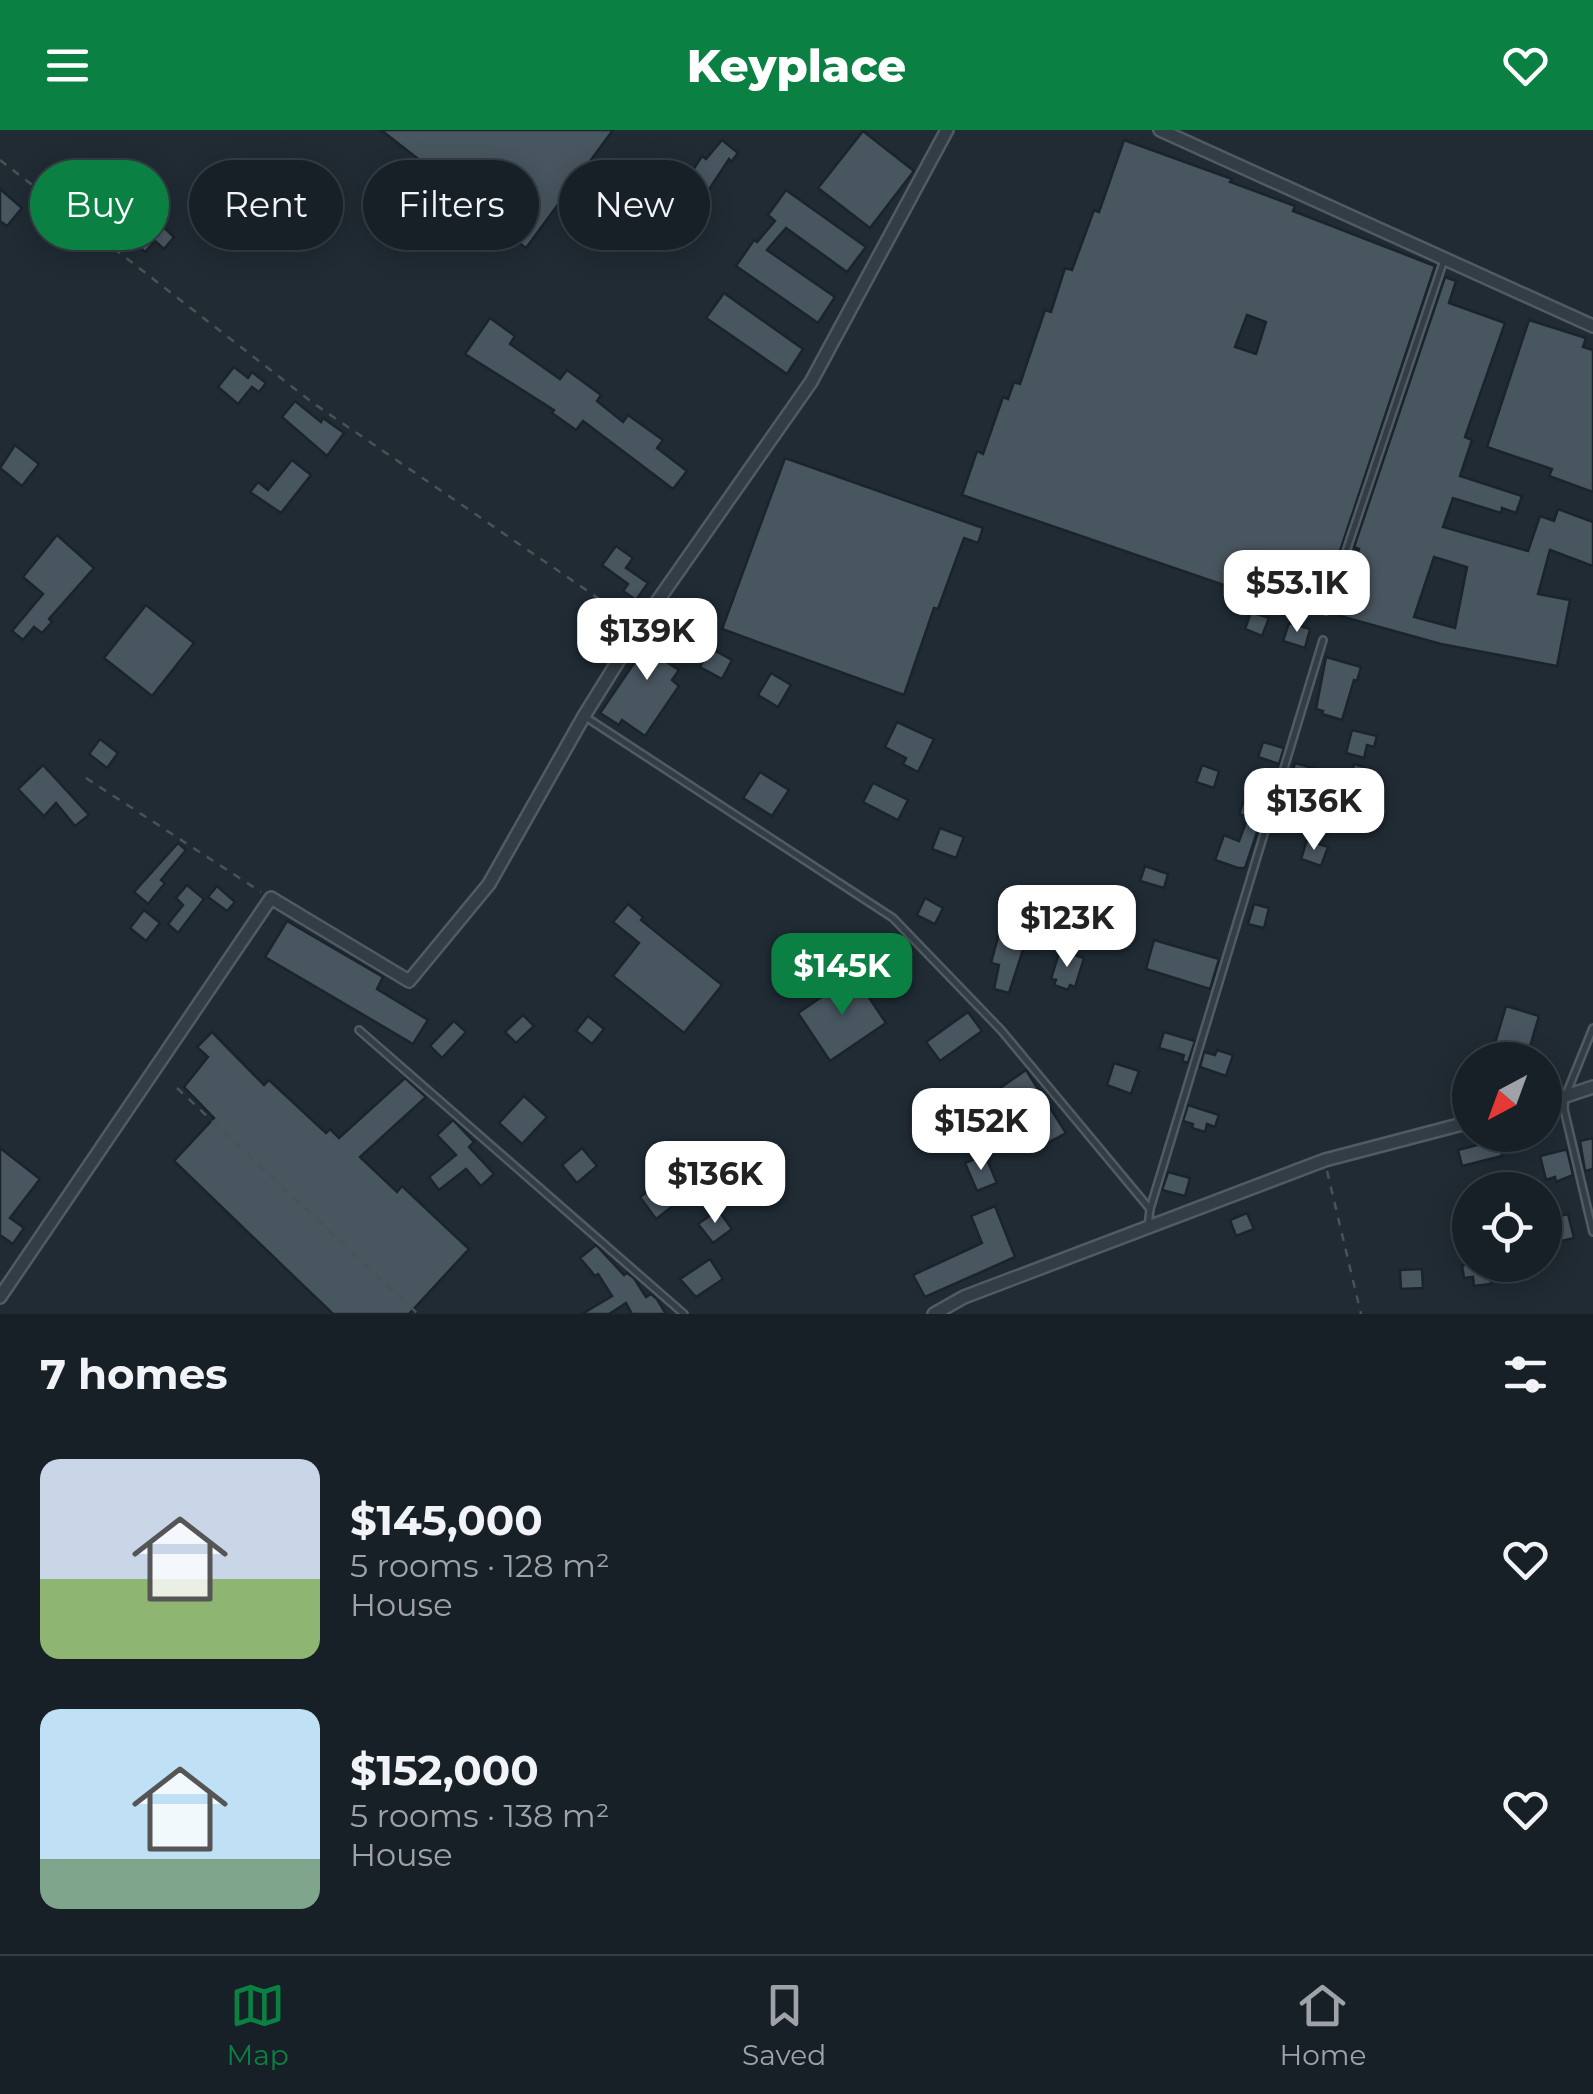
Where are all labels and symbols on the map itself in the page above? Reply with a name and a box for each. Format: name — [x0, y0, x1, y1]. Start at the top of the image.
pin: $53.1K — [1216, 550, 1378, 635]
pin: $139K — [577, 598, 717, 683]
pin: $136K — [1244, 768, 1384, 853]
pin: $123K — [997, 885, 1137, 970]
pin: $145K — [772, 933, 912, 1018]
north arrow — [1452, 1042, 1562, 1152]
pin: $152K — [911, 1088, 1051, 1173]
pin: $136K — [645, 1141, 785, 1226]

